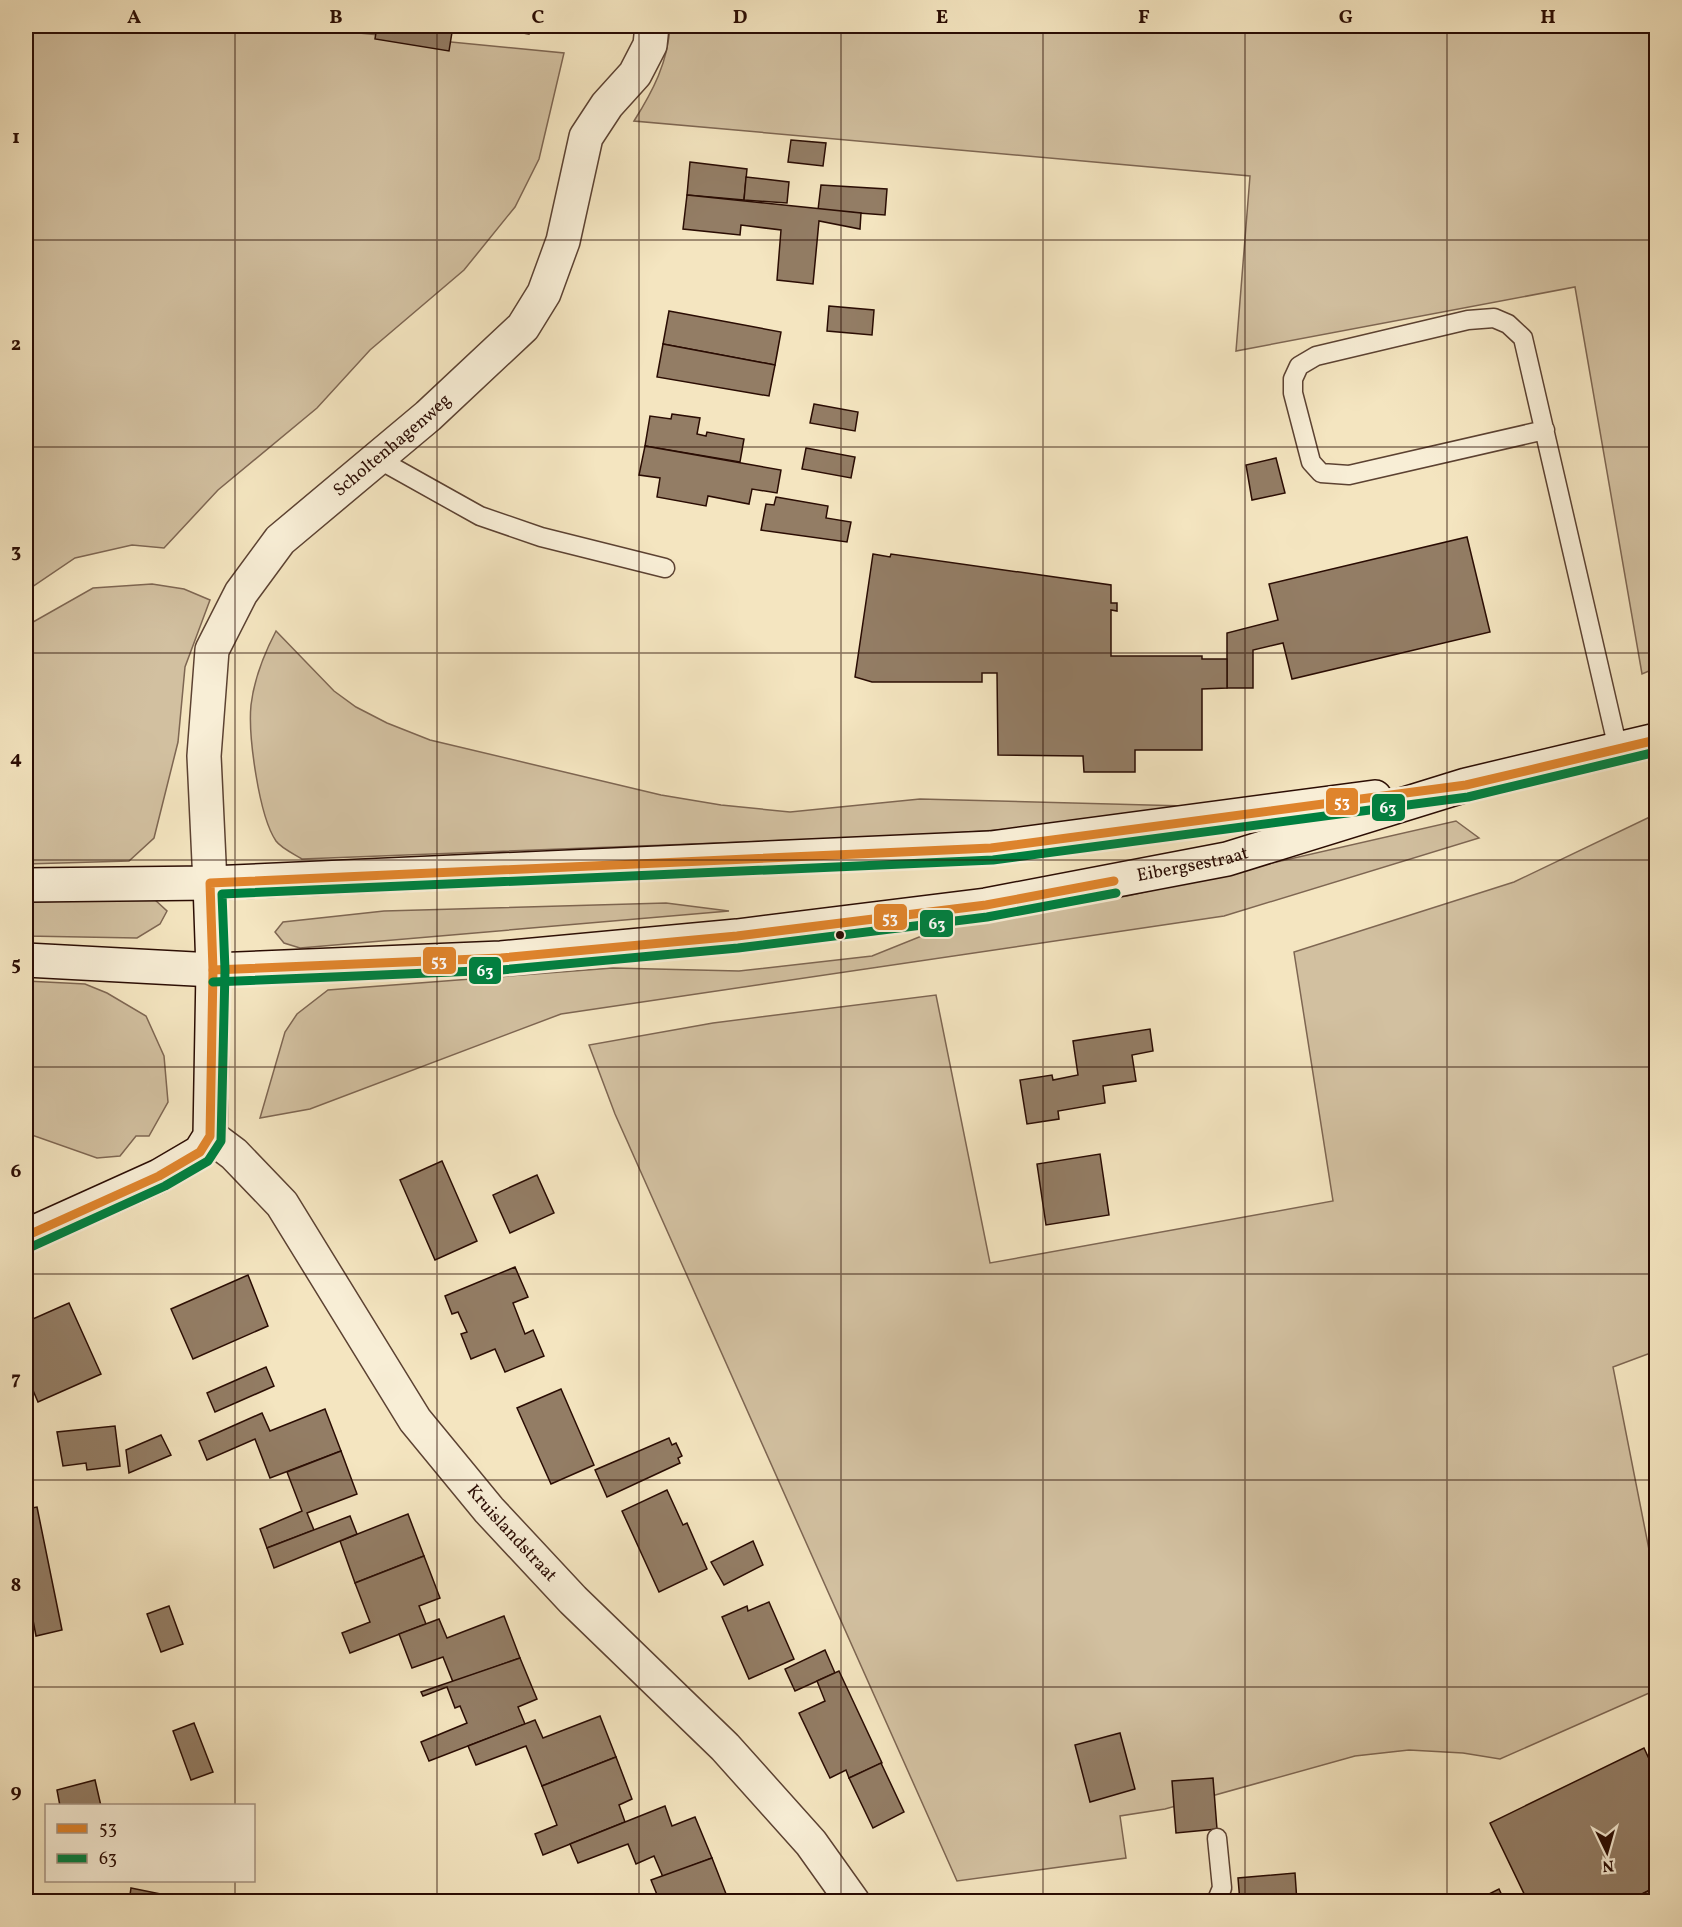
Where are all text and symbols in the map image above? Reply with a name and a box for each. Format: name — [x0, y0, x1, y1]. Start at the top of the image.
text: A — [127, 4, 141, 32]
text: B — [329, 4, 343, 32]
text: C — [532, 4, 545, 32]
text: D — [733, 4, 747, 32]
text: E — [936, 4, 948, 32]
text: F — [1138, 4, 1150, 32]
text: G — [1339, 4, 1353, 32]
text: H — [1540, 4, 1556, 32]
text: 1 — [12, 124, 20, 152]
text: 2 — [11, 331, 21, 359]
street label: Scholtenhagenweg — [328, 388, 457, 503]
text: 3 — [11, 538, 21, 566]
text: 4 — [10, 745, 22, 773]
line badge: 53 — [1325, 787, 1359, 816]
text: 53 — [1334, 792, 1350, 814]
line badge: 63 — [1371, 793, 1406, 822]
text: 63 — [1380, 798, 1396, 820]
street label: Eibergsestraat — [1135, 841, 1252, 888]
line badge: 53 — [873, 903, 908, 931]
text: 53 — [882, 908, 898, 930]
line badge: 63 — [919, 909, 954, 938]
text: 63 — [929, 914, 945, 936]
unlabelled marker — [834, 929, 846, 941]
line badge: 53 — [422, 946, 457, 975]
text: 5 — [11, 951, 21, 979]
text: 53 — [431, 951, 447, 973]
line badge: 63 — [468, 956, 502, 985]
text: 63 — [477, 961, 493, 983]
text: 6 — [11, 1158, 22, 1186]
text: 7 — [11, 1365, 21, 1393]
street label: Kruislandstraat — [461, 1479, 563, 1588]
text: 8 — [11, 1572, 21, 1600]
text: 9 — [10, 1778, 22, 1806]
legend — [45, 1804, 255, 1882]
text: 53 — [99, 1817, 117, 1842]
north arrow — [1577, 1822, 1637, 1882]
text: 63 — [99, 1847, 117, 1872]
text: N — [1601, 1853, 1615, 1876]

